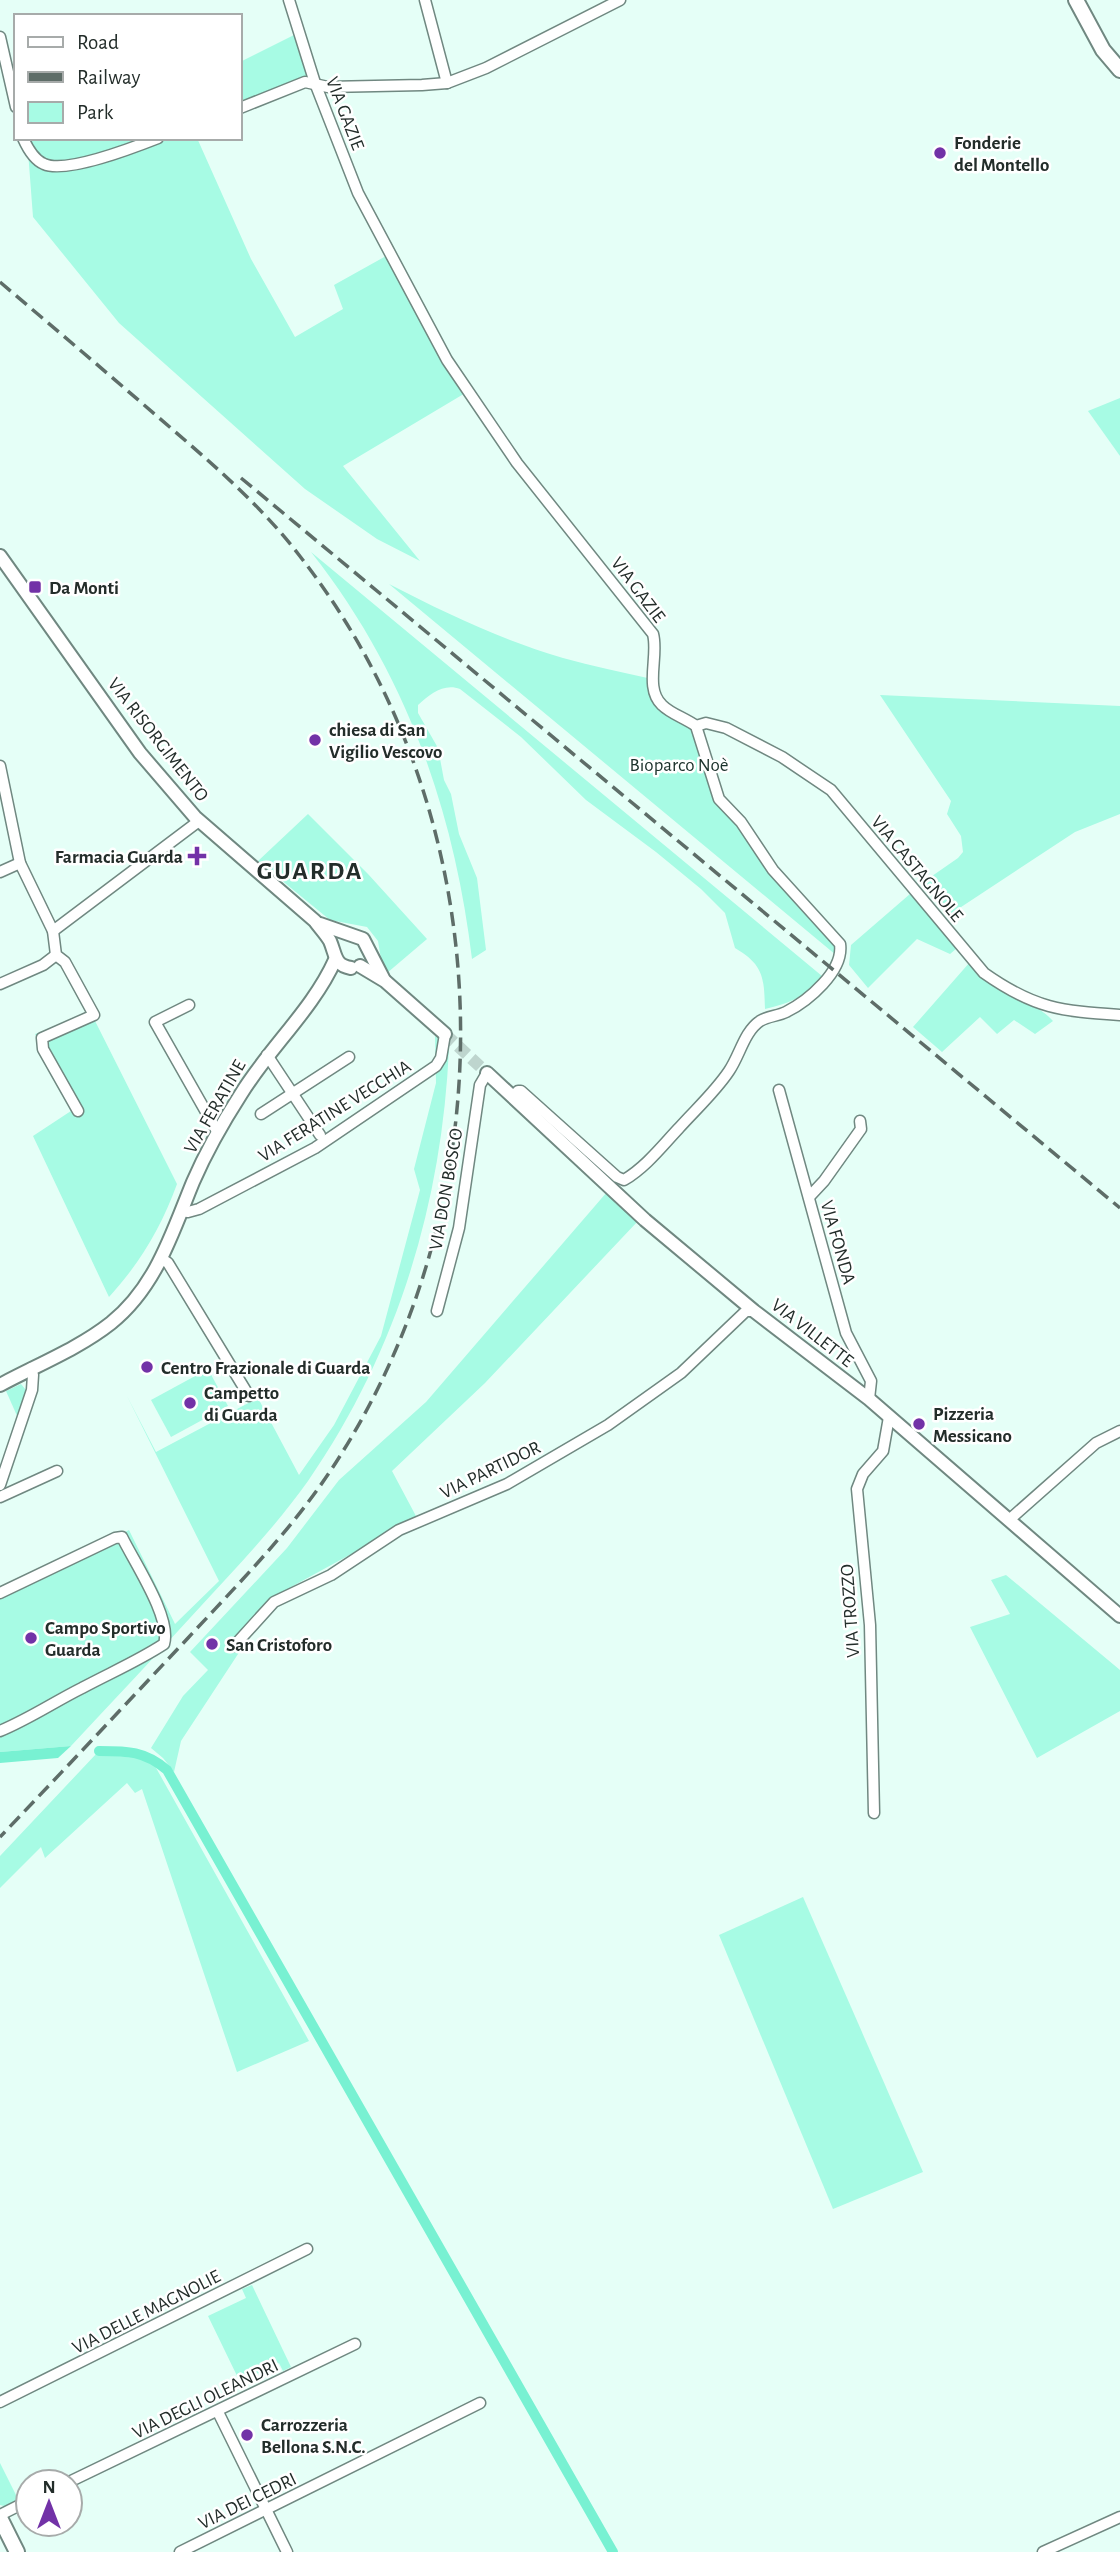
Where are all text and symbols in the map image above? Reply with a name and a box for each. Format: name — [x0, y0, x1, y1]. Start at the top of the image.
legend — [14, 14, 242, 140]
text: Road — [77, 32, 119, 53]
text: Railway — [77, 67, 140, 88]
street label: VIA GAZIE — [322, 74, 367, 153]
text: Park — [77, 102, 114, 123]
place label: Fonderie del Montello — [954, 134, 1049, 175]
marker: Fonderie del Montello — [932, 145, 948, 161]
street label: VIA GAZIE — [607, 554, 668, 626]
marker: Da Monti — [27, 579, 43, 595]
place label: Da Monti — [49, 579, 119, 598]
street label: VIA RISORGIMENTO — [104, 675, 212, 805]
place label: chiesa di San Vigilio Vescovo — [329, 721, 442, 762]
marker: chiesa di San Vigilio Vescovo — [307, 732, 323, 748]
park label: Bioparco Noè — [630, 756, 728, 775]
street label: VIA CASTAGNOLE — [867, 812, 966, 925]
place label: Farmacia Guarda — [55, 848, 183, 867]
marker: Farmacia Guarda — [189, 848, 205, 864]
district label: GUARDA — [257, 858, 363, 884]
street label: VIA FERATINE — [181, 1057, 250, 1157]
street label: VIA FERATINE VECCHIA — [255, 1057, 414, 1166]
street label: VIA DON BOSCO — [426, 1127, 467, 1252]
street label: VIA FONDA — [817, 1198, 859, 1286]
street label: VIA VILLETTE — [767, 1295, 857, 1371]
marker: Centro Frazionale di Guarda — [139, 1359, 155, 1375]
place label: Centro Frazionale di Guarda — [161, 1359, 370, 1378]
place label: Campetto di Guarda — [204, 1384, 279, 1425]
marker: Campetto di Guarda — [182, 1395, 198, 1411]
place label: Pizzeria Messicano — [933, 1405, 1012, 1446]
marker: Pizzeria Messicano — [911, 1416, 927, 1432]
street label: VIA PARTIDOR — [438, 1438, 544, 1503]
street label: VIA TROZZO — [838, 1563, 863, 1658]
place label: Campo Sportivo Guarda — [45, 1619, 166, 1660]
marker: Campo Sportivo Guarda — [23, 1630, 39, 1646]
marker: San Cristoforo — [204, 1636, 220, 1652]
place label: San Cristoforo — [226, 1636, 332, 1655]
street label: VIA DELLE MAGNOLIE — [70, 2267, 224, 2358]
street label: VIA DEGLI OLEANDRI — [130, 2356, 282, 2443]
place label: Carrozzeria Bellona S.N.C. — [261, 2416, 366, 2457]
marker: Carrozzeria Bellona S.N.C. — [239, 2427, 255, 2443]
north arrow — [14, 2468, 84, 2538]
street label: VIA DEI CEDRI — [196, 2469, 300, 2533]
text: N — [42, 2478, 56, 2497]

